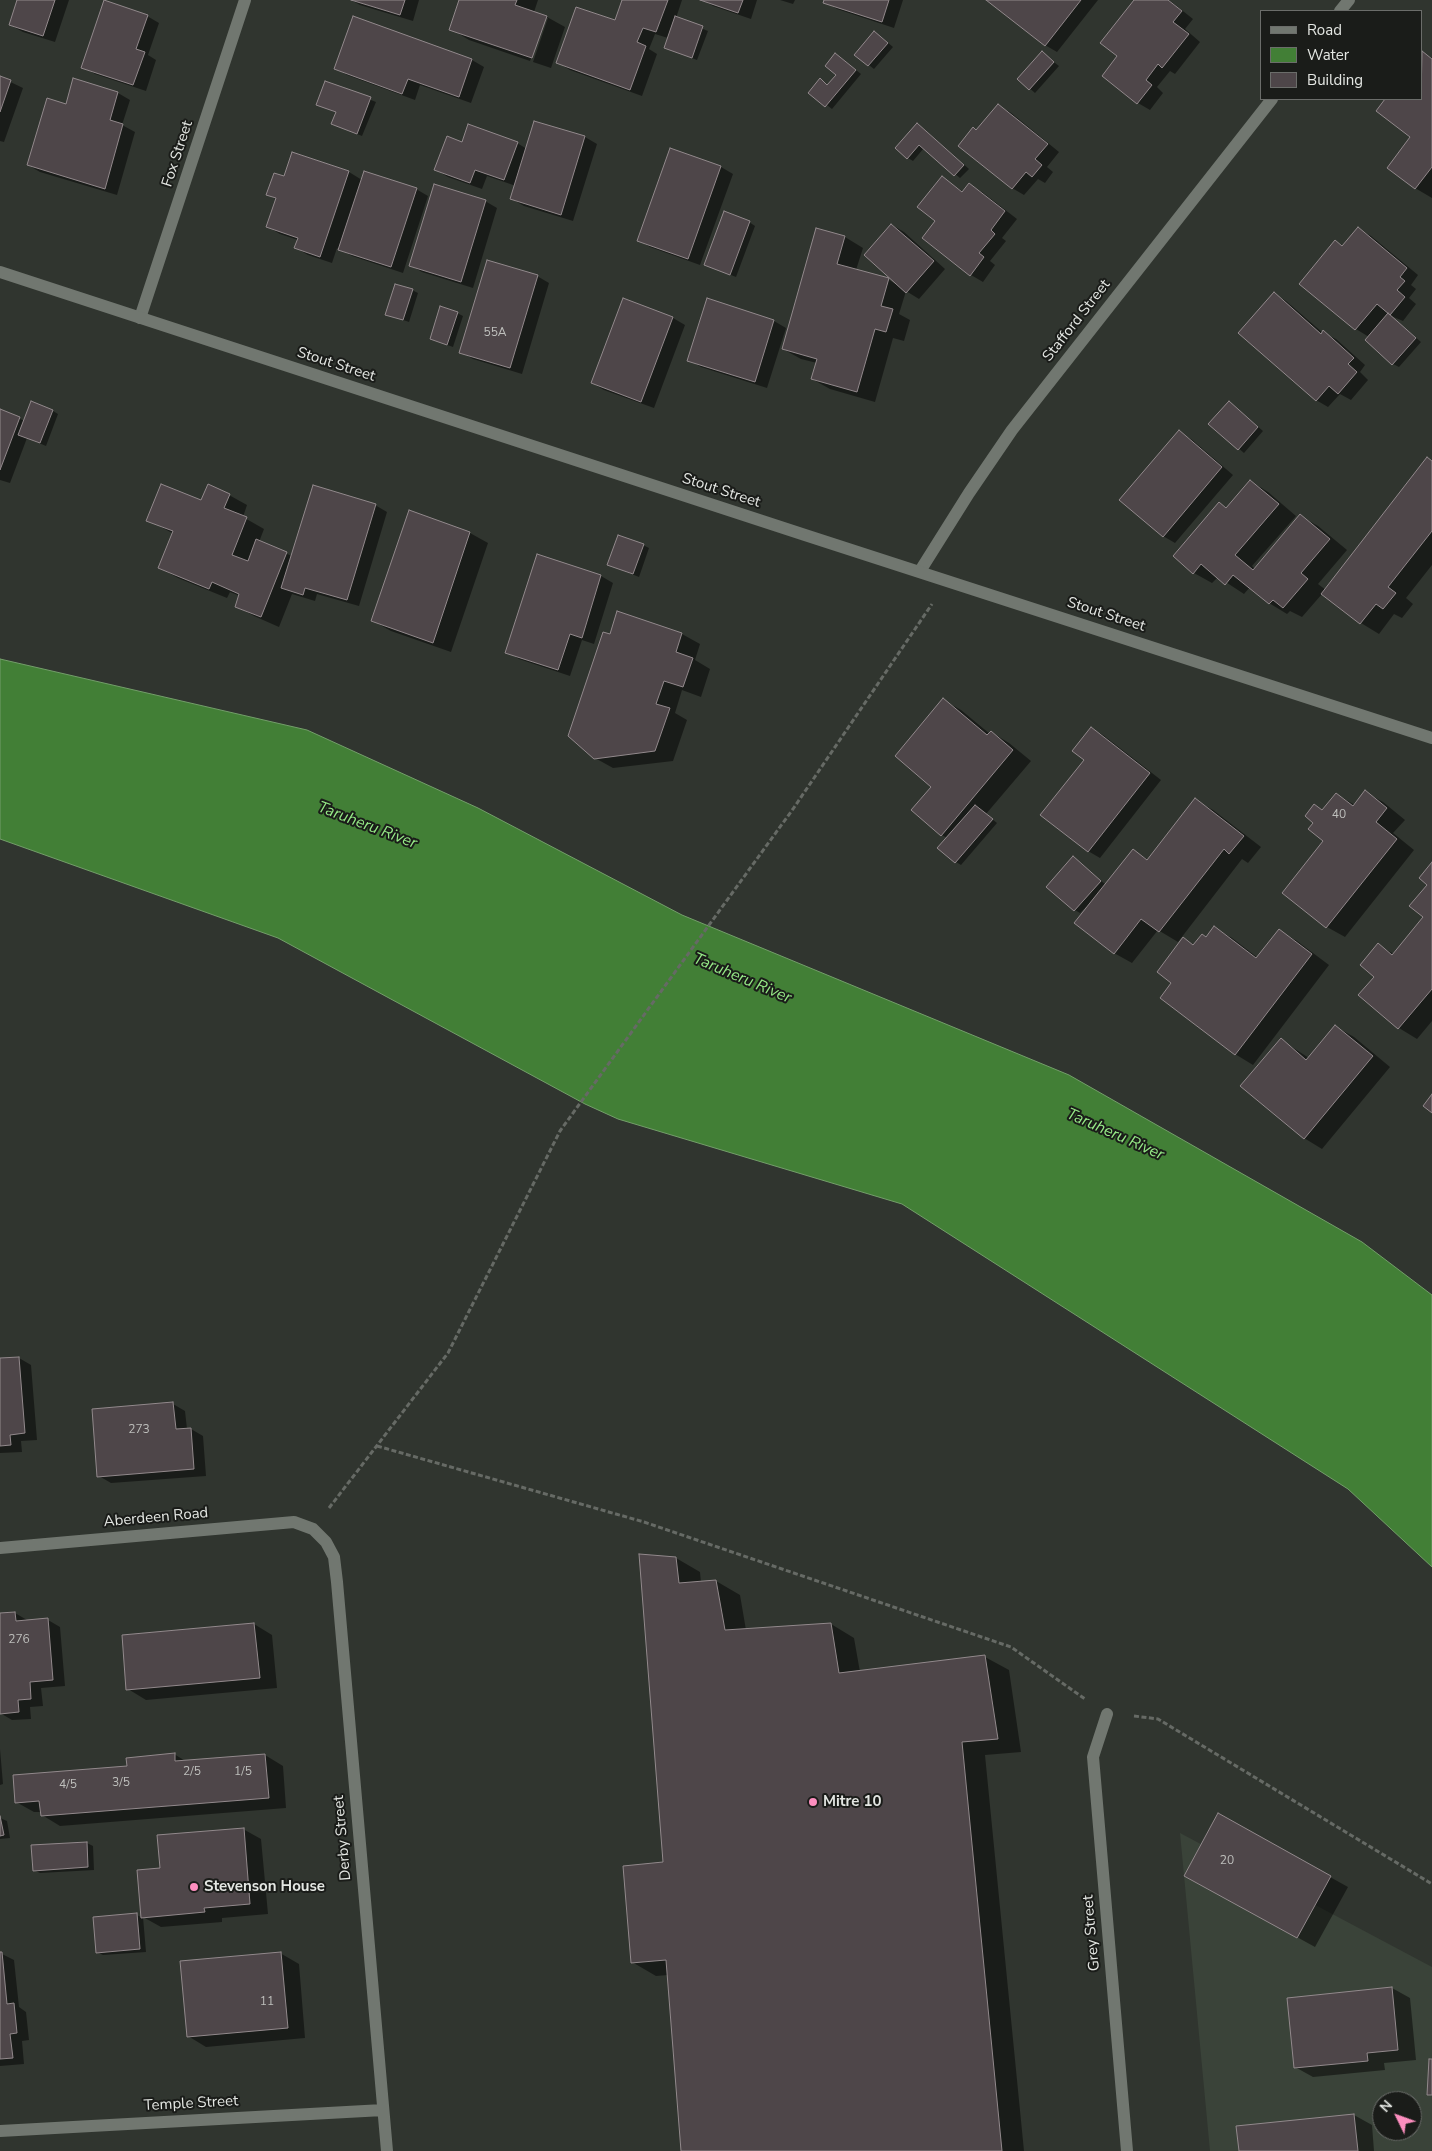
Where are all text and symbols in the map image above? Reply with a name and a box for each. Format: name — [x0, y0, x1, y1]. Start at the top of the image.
legend — [1260, 10, 1422, 100]
text: Road — [1307, 20, 1342, 40]
text: Water — [1307, 45, 1349, 65]
text: Building — [1307, 70, 1363, 90]
street label: Fox Street — [159, 119, 197, 189]
street label: Stafford Street — [1039, 276, 1115, 366]
house number: 55A — [483, 326, 507, 340]
street label: Stout Street — [295, 344, 377, 386]
street label: Stout Street — [680, 470, 762, 512]
street label: Stout Street — [1065, 594, 1147, 636]
water label: Taruheru River — [315, 798, 419, 854]
house number: 40 — [1332, 808, 1346, 822]
water label: Taruheru River — [690, 950, 794, 1008]
water label: Taruheru River — [1063, 1105, 1167, 1165]
house number: 273 — [128, 1423, 150, 1437]
street label: Aberdeen Road — [103, 1504, 209, 1532]
house number: 276 — [8, 1633, 30, 1647]
house number: 2/5 — [183, 1765, 201, 1779]
house number: 1/5 — [234, 1765, 252, 1779]
house number: 3/5 — [112, 1776, 130, 1790]
house number: 4/5 — [59, 1778, 77, 1792]
place label: Mitre 10 — [823, 1793, 882, 1811]
street label: Derby Street — [330, 1795, 356, 1881]
marker: Mitre 10 — [807, 1796, 819, 1808]
house number: 20 — [1220, 1854, 1234, 1868]
place label: Stevenson House — [204, 1878, 325, 1896]
marker: Stevenson House — [188, 1881, 200, 1893]
street label: Grey Street — [1080, 1894, 1104, 1972]
house number: 11 — [260, 1995, 274, 2009]
north arrow — [1372, 2091, 1422, 2141]
street label: Temple Street — [143, 2093, 239, 2115]
text: N — [1376, 2096, 1397, 2117]

